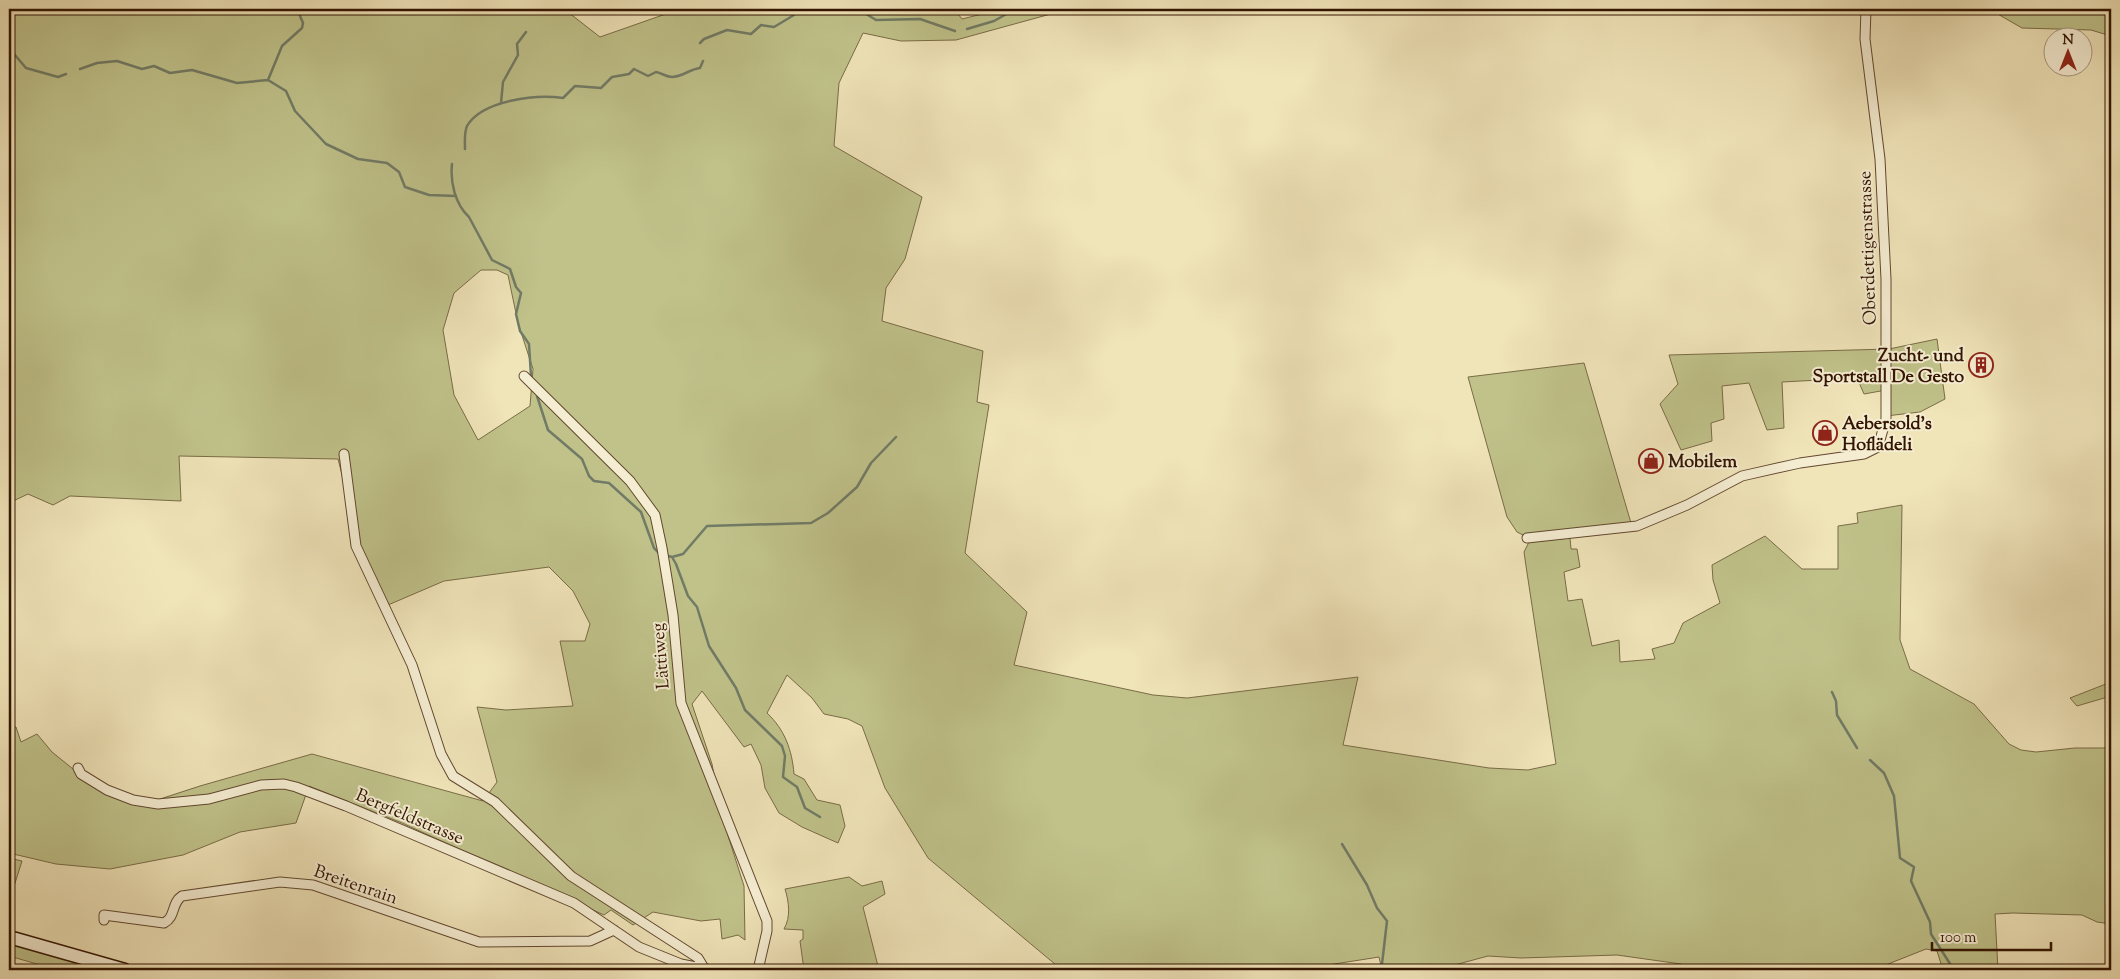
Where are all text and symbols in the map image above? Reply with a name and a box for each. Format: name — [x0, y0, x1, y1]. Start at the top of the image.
north arrow — [2042, 28, 2092, 78]
text: N — [2062, 31, 2074, 51]
street label: Oberdettigenstrasse — [1853, 170, 1885, 326]
place label: Zucht- und Sportstall De Gesto — [1812, 344, 1965, 391]
building icon: Zucht- und Sportstall De Gesto — [1968, 352, 1994, 378]
place label: Aebersold's Hoflädeli — [1842, 412, 1932, 459]
shop icon: Aebersold's Hoflädeli — [1812, 420, 1838, 446]
shop icon: Mobilem — [1638, 448, 1664, 474]
place label: Mobilem — [1668, 450, 1737, 476]
street label: Lättiweg — [646, 621, 678, 690]
street label: Bergfeldstrasse — [351, 783, 467, 852]
street label: Breitenrain — [310, 859, 401, 913]
scale bar — [1932, 919, 2051, 951]
text: 100 m — [1940, 928, 1977, 949]

